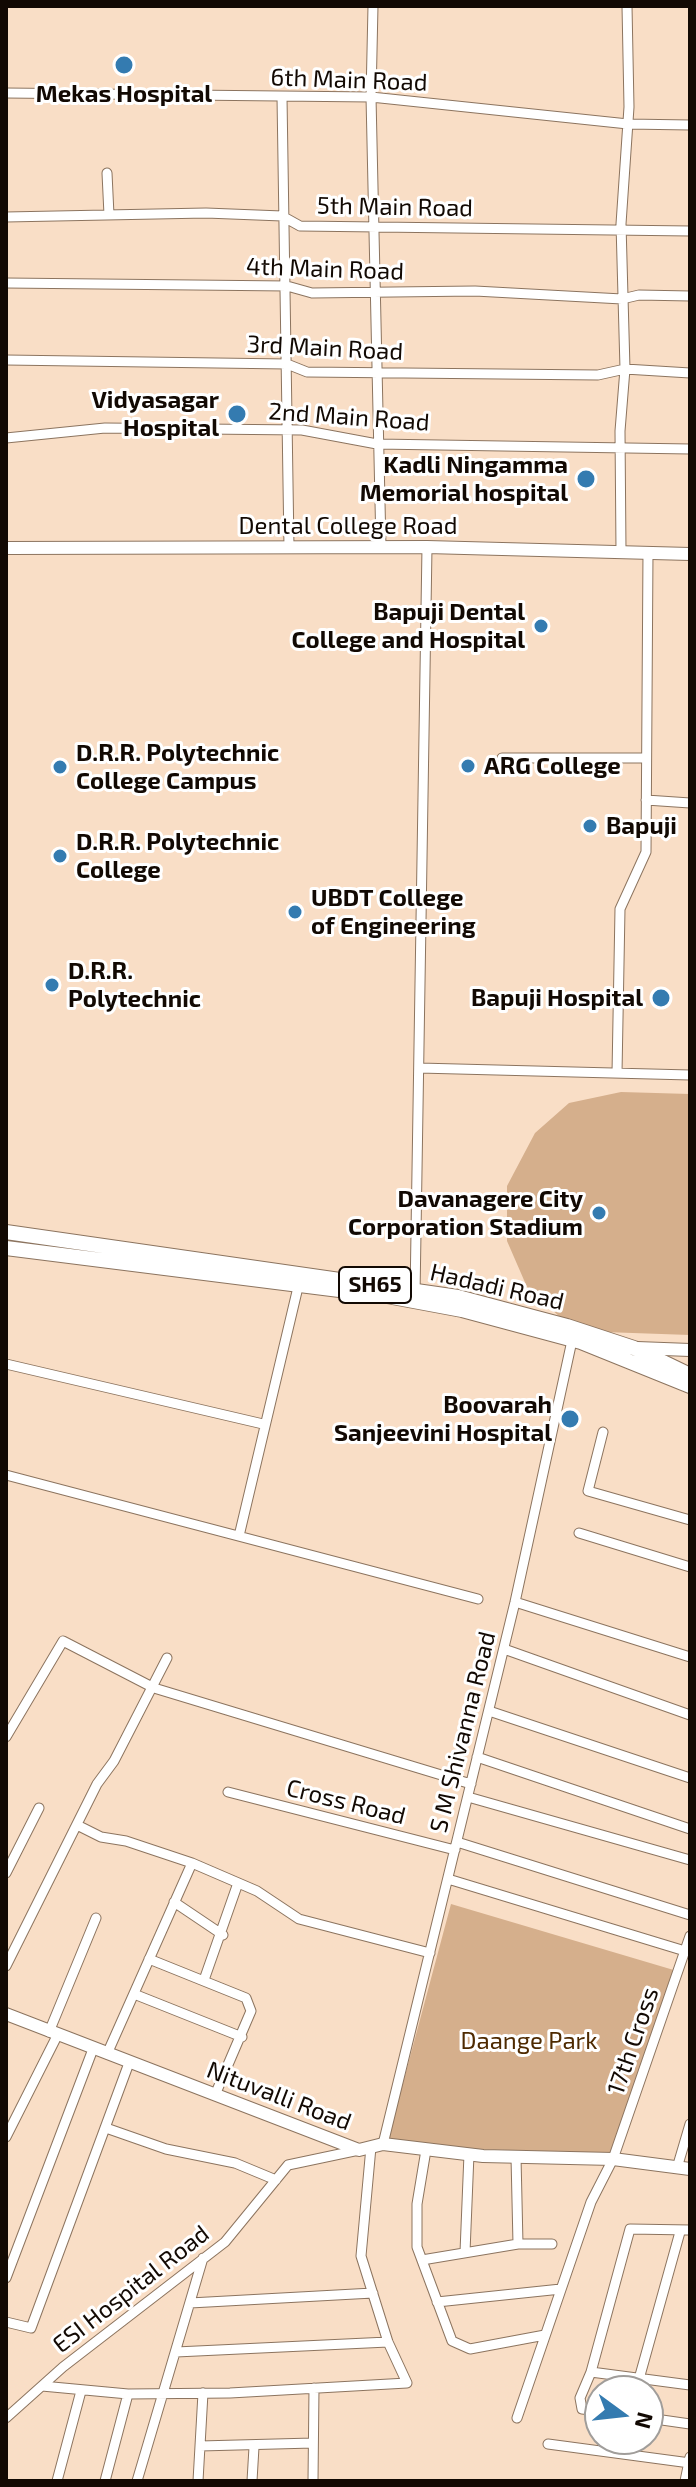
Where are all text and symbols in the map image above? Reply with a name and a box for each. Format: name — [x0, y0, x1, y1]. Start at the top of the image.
marker: Mekas Hospital — [113, 54, 135, 76]
street label: 6th Main Road — [270, 63, 428, 97]
place label: Mekas Hospital — [36, 80, 212, 108]
street label: 5th Main Road — [317, 191, 473, 223]
street label: 4th Main Road — [246, 252, 404, 286]
street label: 3rd Main Road — [246, 330, 404, 366]
place label: Vidyasagar Hospital — [91, 386, 219, 442]
street label: 2nd Main Road — [268, 397, 430, 437]
marker: Vidyasagar Hospital — [226, 403, 248, 425]
place label: Kadli Ningamma Memorial hospital — [360, 451, 568, 507]
marker: Kadli Ningamma Memorial hospital — [575, 468, 597, 490]
street label: Dental College Road — [239, 512, 457, 540]
place label: Bapuji Dental College and Hospital — [291, 598, 525, 654]
marker: Bapuji Dental College and Hospital — [532, 617, 550, 635]
place label: D.R.R. Polytechnic College Campus — [76, 739, 279, 795]
place label: ARG College — [484, 752, 621, 780]
marker: ARG College — [459, 757, 477, 775]
marker: D.R.R. Polytechnic College Campus — [51, 758, 69, 776]
place label: Bapuji — [606, 812, 677, 840]
marker: Bapuji — [581, 817, 599, 835]
place label: D.R.R. Polytechnic College — [76, 828, 279, 884]
marker: D.R.R. Polytechnic College — [51, 847, 69, 865]
place label: UBDT College of Engineering — [311, 884, 476, 940]
marker: UBDT College of Engineering — [286, 903, 304, 921]
place label: D.R.R. Polytechnic — [68, 957, 201, 1013]
marker: D.R.R. Polytechnic — [43, 976, 61, 994]
place label: Bapuji Hospital — [471, 984, 643, 1012]
marker: Bapuji Hospital — [650, 987, 672, 1009]
place label: Davanagere City Corporation Stadium — [348, 1185, 583, 1241]
marker: Davanagere City Corporation Stadium — [590, 1204, 608, 1222]
street label: Hadadi Road — [427, 1258, 567, 1316]
road number: SH65 — [339, 1267, 411, 1303]
place label: Boovarah Sanjeevini Hospital — [334, 1391, 552, 1447]
marker: Boovarah Sanjeevini Hospital — [559, 1408, 581, 1430]
street label: S M Shivanna Road — [424, 1629, 502, 1835]
street label: Cross Road — [284, 1773, 408, 1831]
street label: 17th Cross — [601, 1984, 665, 2098]
park label: Daange Park — [461, 2027, 597, 2055]
street label: Nituvalli Road — [203, 2055, 355, 2137]
street label: ESI Hospital Road — [47, 2219, 215, 2359]
north arrow — [584, 2375, 664, 2455]
text: N — [631, 2410, 660, 2432]

